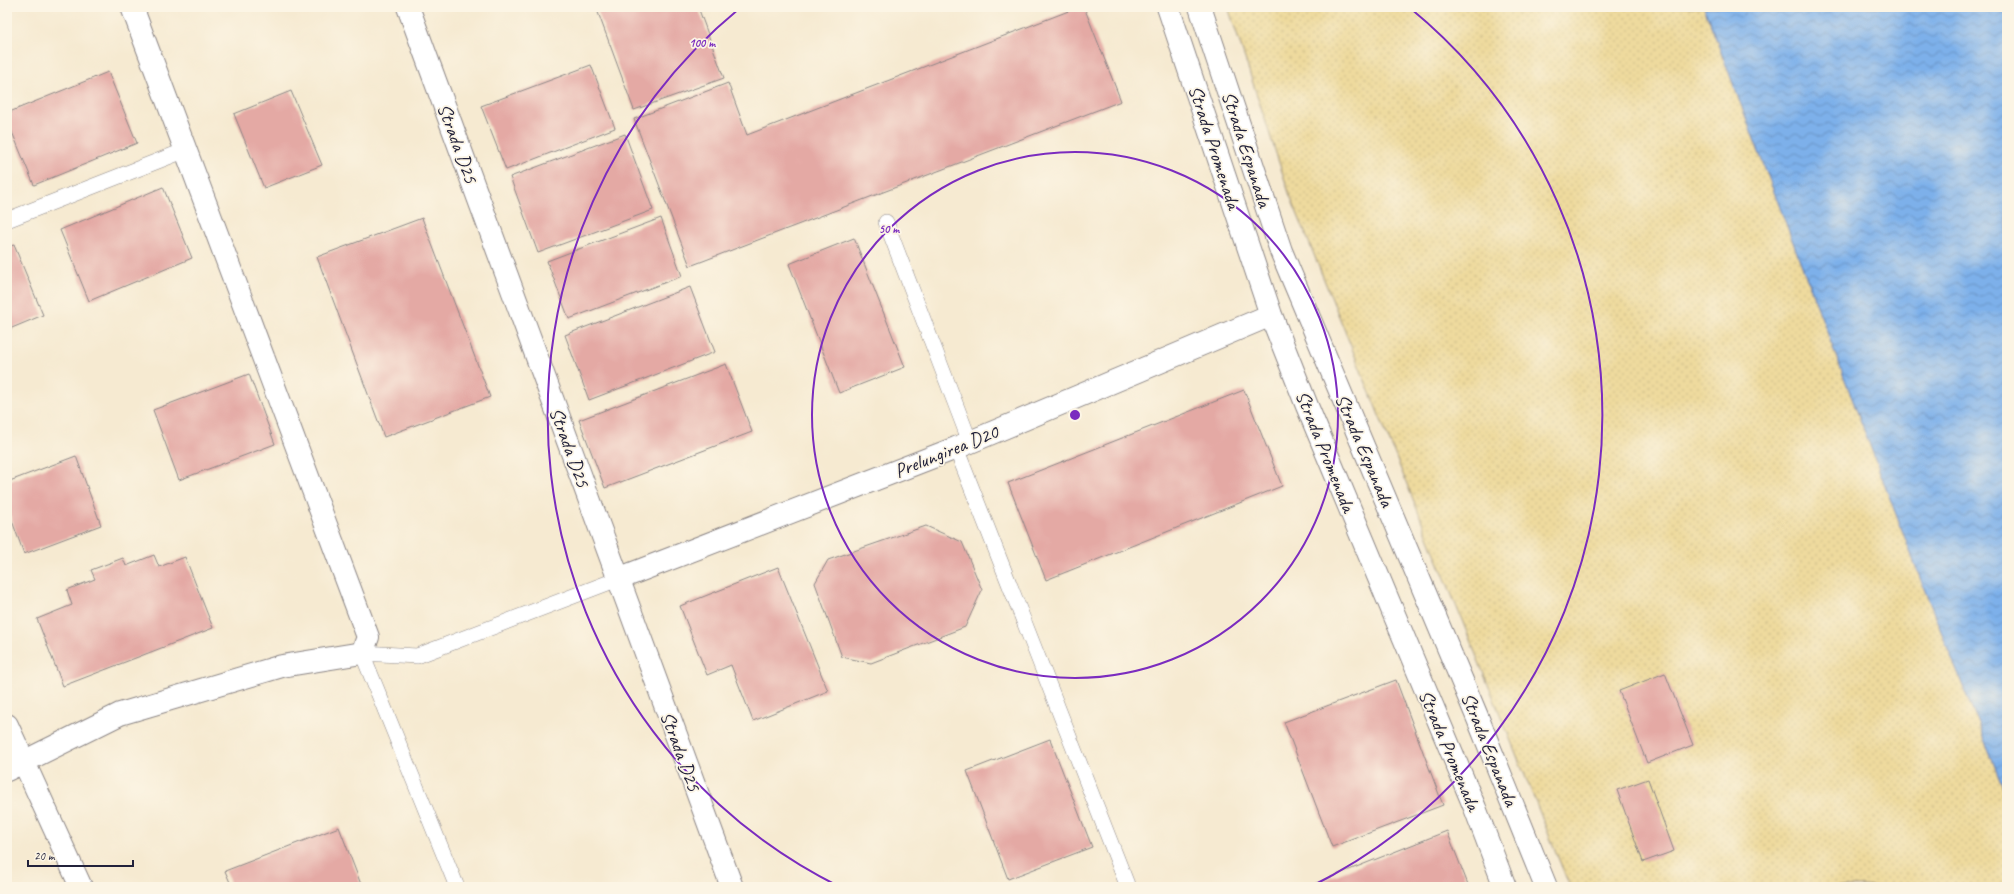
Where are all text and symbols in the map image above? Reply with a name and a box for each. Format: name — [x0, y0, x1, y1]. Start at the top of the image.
text: 100 m — [689, 35, 716, 51]
street label: Strada Promenada — [1183, 82, 1247, 214]
street label: Strada Espanada — [1216, 88, 1278, 212]
street label: Strada D25 — [432, 100, 484, 187]
text: 50 m — [879, 221, 900, 237]
street label: Strada Promenada — [1290, 387, 1362, 517]
street label: Strada Espanada — [1330, 390, 1400, 512]
street label: Strada D25 — [544, 404, 596, 491]
centre of rings — [1068, 408, 1082, 422]
street label: Prelungirea D20 — [891, 419, 1004, 484]
street label: Strada Promenada — [1413, 686, 1487, 816]
street label: Strada Espanada — [1455, 689, 1524, 811]
street label: Strada D25 — [655, 708, 707, 795]
scale bar — [28, 842, 133, 868]
text: 20 m — [34, 848, 56, 864]

